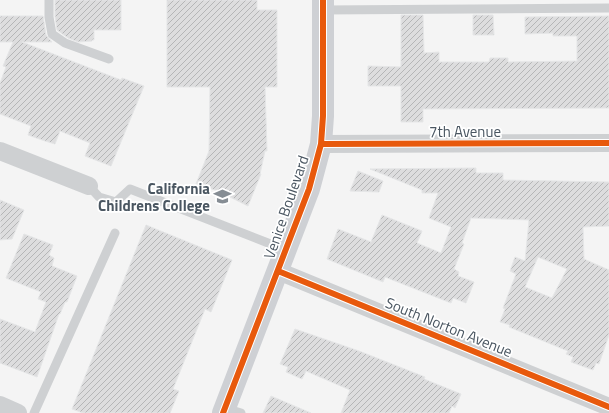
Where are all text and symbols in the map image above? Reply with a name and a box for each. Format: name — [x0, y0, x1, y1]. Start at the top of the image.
street label: 7th Avenue — [429, 120, 501, 143]
street label: Venice Boulevard — [258, 152, 314, 262]
place label: California Childrens College — [98, 177, 210, 217]
school or university icon: California Childrens College — [213, 187, 233, 207]
street label: South Norton Avenue — [382, 291, 516, 363]

